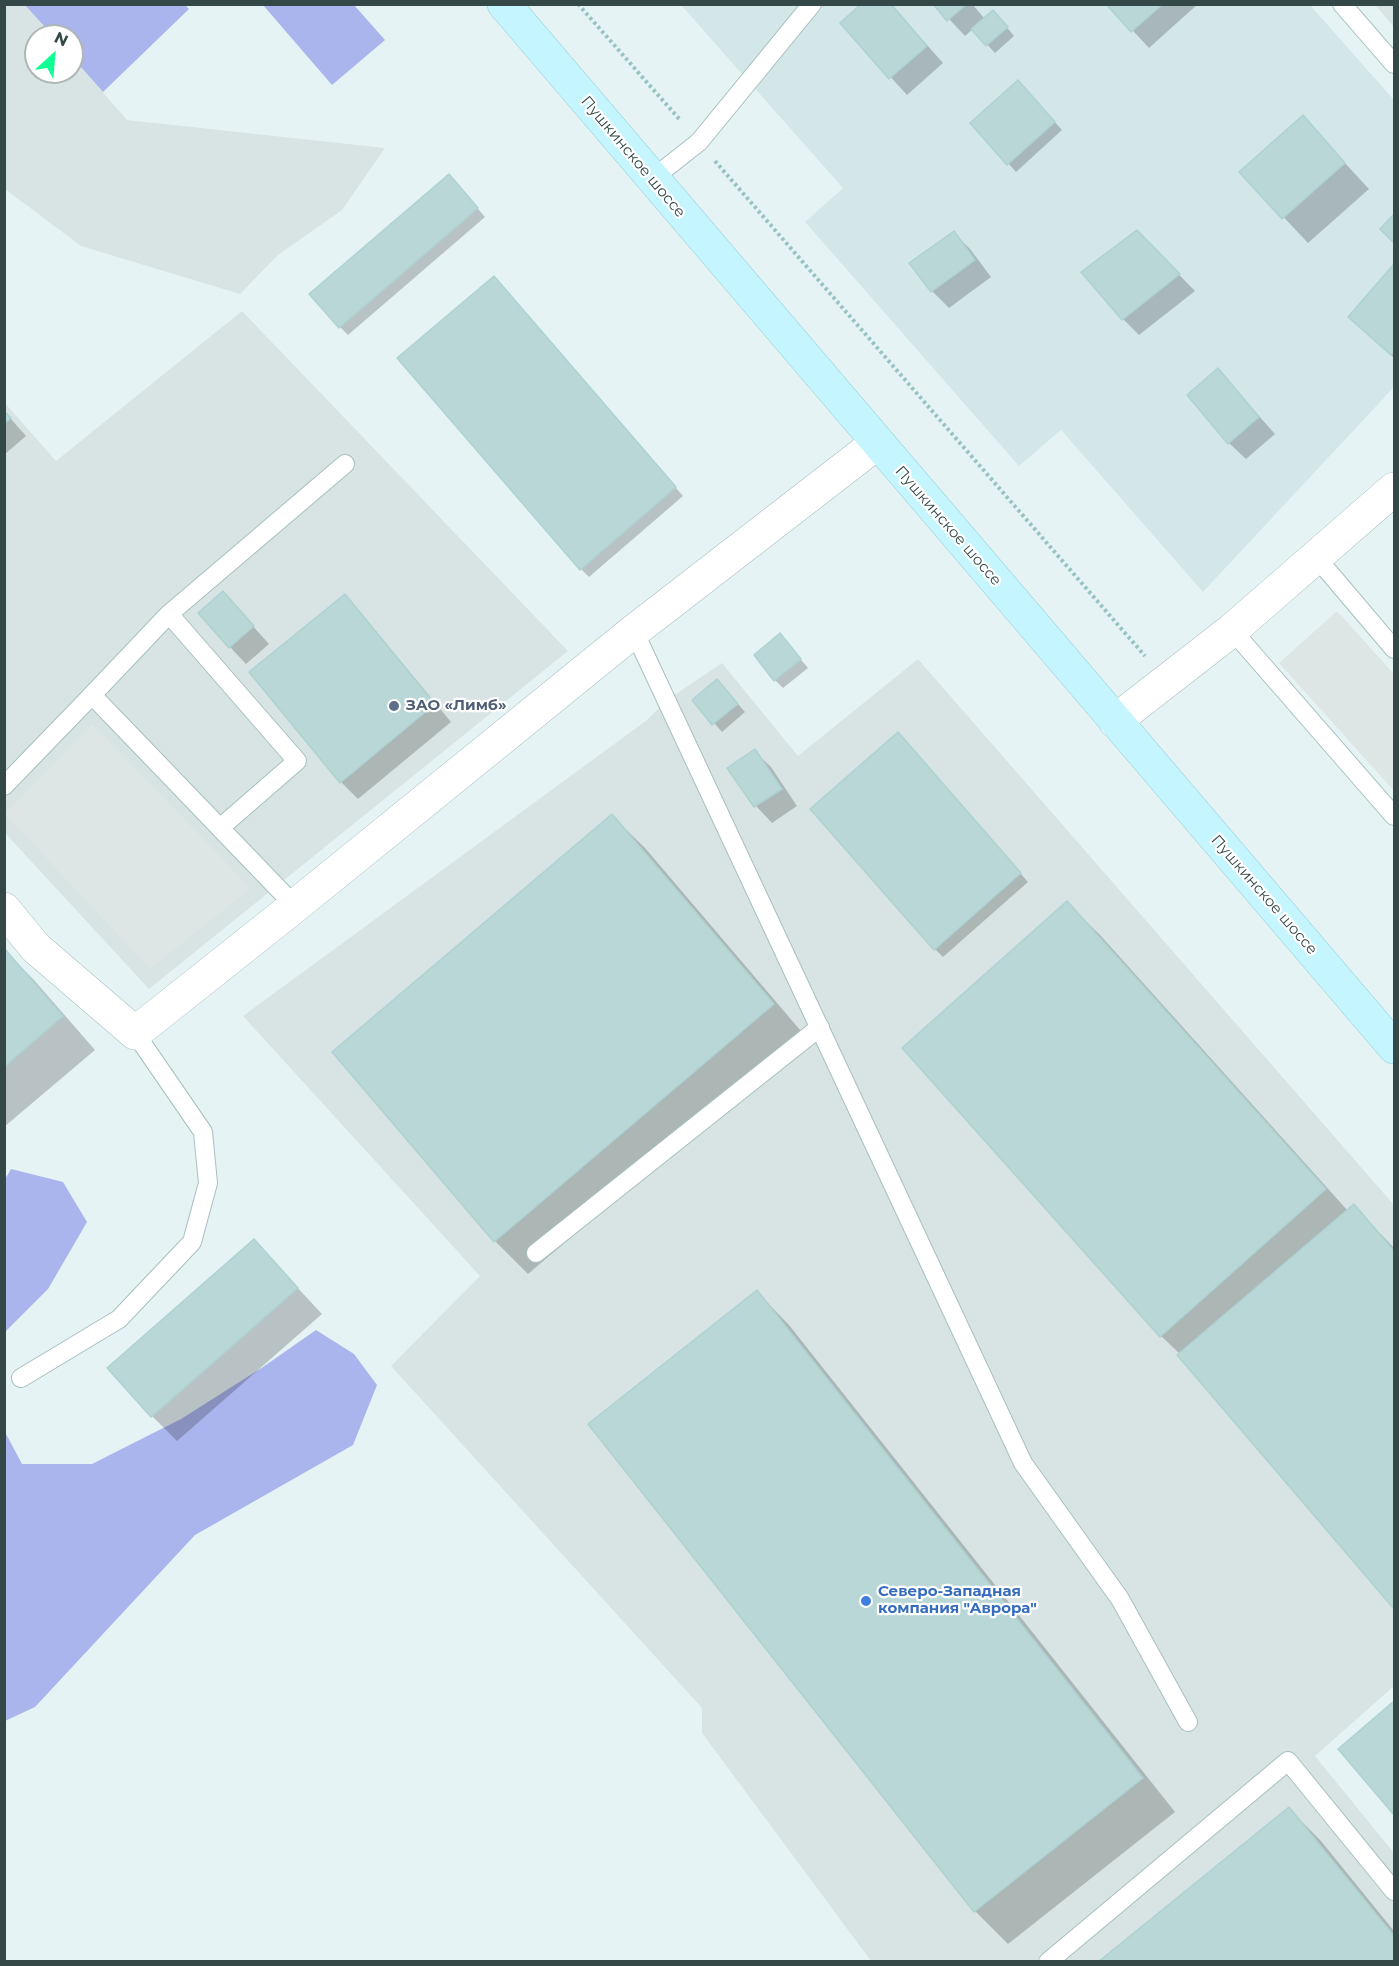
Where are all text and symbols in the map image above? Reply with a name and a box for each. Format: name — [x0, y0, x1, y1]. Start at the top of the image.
north arrow — [24, 24, 84, 84]
text: N — [51, 28, 71, 51]
street label: Пушкинское шоссе — [577, 93, 689, 221]
street label: Пушкинское шоссе — [891, 462, 1005, 590]
place label: ЗАО «Лимб» — [406, 697, 506, 715]
marker: ЗАО «Лимб» — [387, 699, 401, 713]
street label: Пушкинское шоссе — [1207, 831, 1321, 959]
place label: Северо-Западная компания "Аврора" — [878, 1583, 1037, 1618]
marker: Северо-Западная компания "Аврора" — [859, 1594, 873, 1608]

